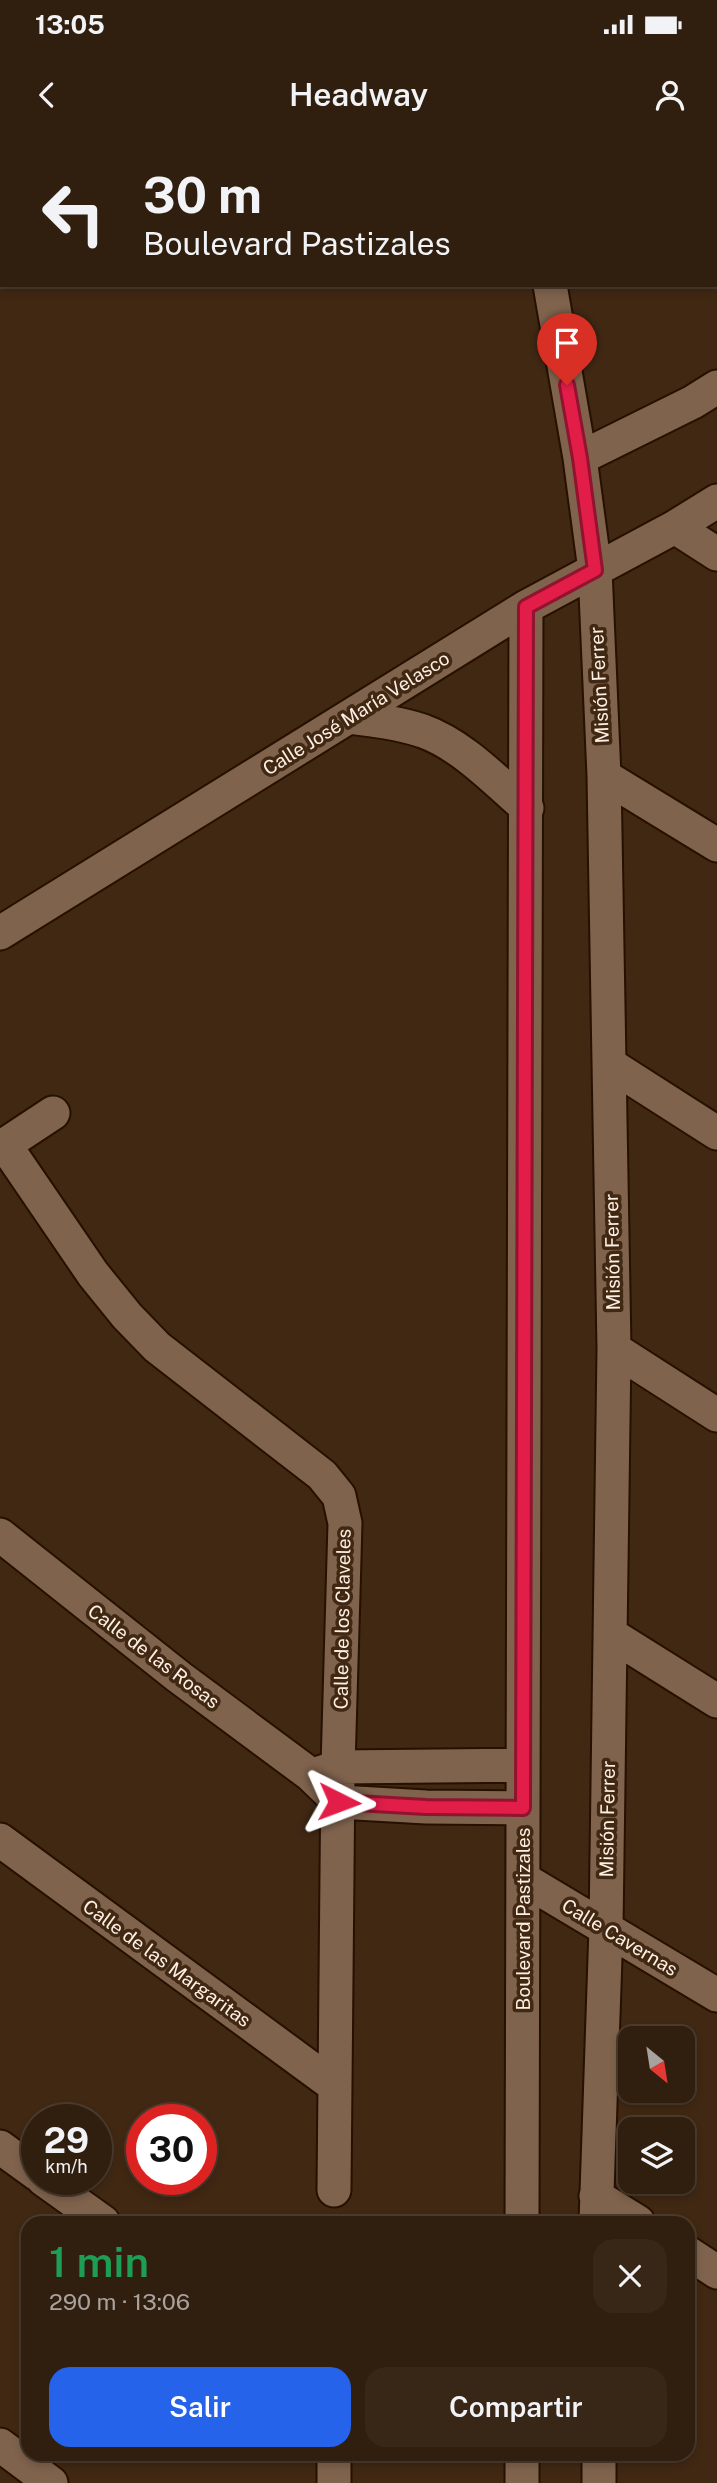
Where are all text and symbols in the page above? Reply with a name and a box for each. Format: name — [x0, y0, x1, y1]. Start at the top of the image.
text: 13:05 — [35, 9, 105, 40]
icon: back — [28, 76, 66, 114]
text: Headway — [289, 76, 428, 113]
icon: person — [651, 76, 689, 114]
text: 30 m — [143, 166, 262, 224]
icon: left — [28, 168, 119, 259]
text: Boulevard Pastizales — [143, 225, 451, 262]
pin — [537, 313, 597, 385]
icon: arrive — [548, 324, 586, 362]
street label: Misión Ferrer — [585, 626, 613, 744]
street label: Calle José María Velasco — [259, 647, 453, 779]
street label: Misión Ferrer — [600, 1193, 624, 1311]
street label: Calle de los Claveles — [329, 1529, 355, 1709]
street label: Calle de las Rosas — [84, 1599, 224, 1713]
street label: Misión Ferrer — [595, 1760, 619, 1878]
position arrow — [302, 1765, 376, 1839]
street label: Boulevard Pastizales — [512, 1828, 534, 2010]
street label: Calle Cavernas — [558, 1894, 682, 1980]
street label: Calle de las Margaritas — [79, 1895, 255, 2031]
north arrow — [618, 2026, 695, 2104]
map controls — [618, 2026, 695, 2194]
speed limit sign: 30 — [126, 2104, 217, 2195]
button: layers — [618, 2117, 695, 2194]
text: 29 — [44, 2120, 89, 2161]
text: km/h — [45, 2156, 88, 2177]
text: 1 min — [49, 2237, 149, 2286]
button: close — [593, 2239, 667, 2313]
text: 290 m · 13:06 — [49, 2288, 190, 2315]
button: Salir — [49, 2367, 351, 2447]
button: Compartir — [365, 2367, 667, 2447]

